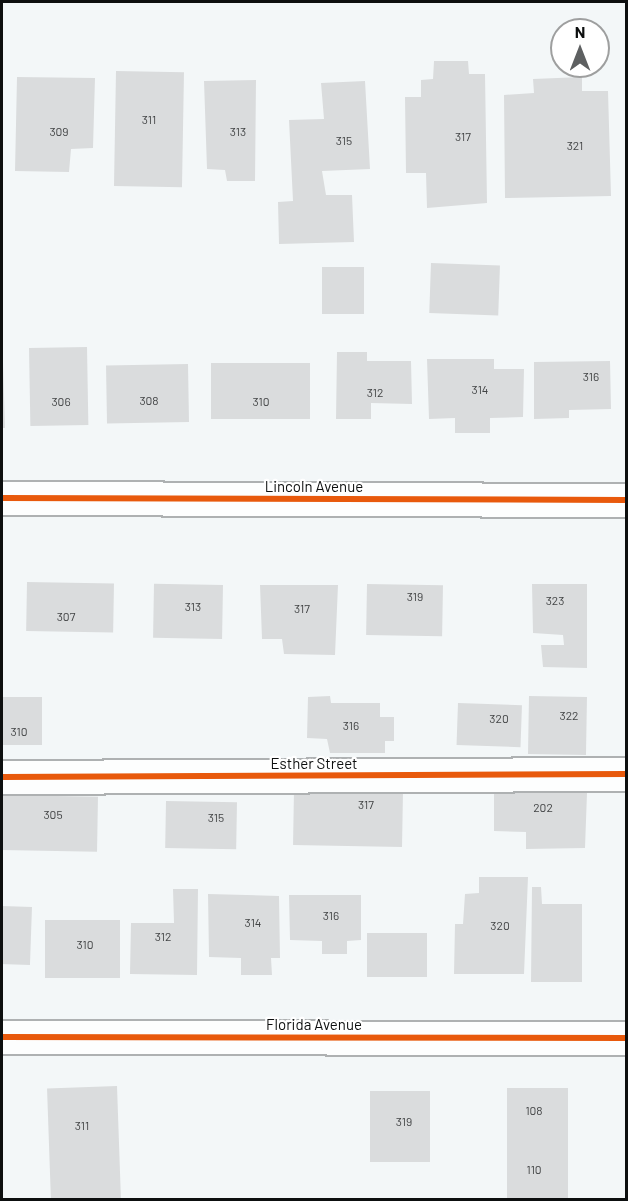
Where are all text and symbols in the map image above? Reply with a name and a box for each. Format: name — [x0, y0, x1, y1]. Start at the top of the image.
north arrow — [550, 18, 610, 78]
text: N — [575, 22, 585, 41]
house number: 311 — [142, 113, 156, 127]
house number: 309 — [49, 125, 69, 139]
house number: 313 — [230, 125, 246, 139]
house number: 317 — [455, 130, 471, 144]
house number: 315 — [336, 134, 352, 148]
house number: 321 — [567, 139, 583, 153]
house number: 316 — [583, 370, 599, 384]
house number: 314 — [472, 383, 488, 397]
house number: 312 — [367, 386, 383, 400]
house number: 308 — [139, 394, 159, 408]
house number: 306 — [51, 395, 71, 409]
house number: 310 — [252, 395, 270, 409]
street label: Lincoln Avenue — [265, 478, 363, 496]
house number: 319 — [407, 590, 423, 604]
house number: 323 — [546, 594, 564, 608]
house number: 313 — [185, 600, 201, 614]
house number: 317 — [294, 602, 310, 616]
house number: 307 — [57, 610, 75, 624]
house number: 322 — [559, 709, 579, 723]
house number: 320 — [489, 712, 509, 726]
house number: 316 — [343, 719, 359, 733]
house number: 310 — [10, 725, 28, 739]
street label: Esther Street — [270, 755, 358, 773]
house number: 317 — [358, 798, 374, 812]
house number: 202 — [533, 801, 553, 815]
house number: 305 — [43, 808, 63, 822]
house number: 315 — [208, 811, 224, 825]
house number: 316 — [323, 909, 339, 923]
house number: 314 — [245, 916, 261, 930]
house number: 320 — [490, 919, 510, 933]
house number: 312 — [155, 930, 171, 944]
house number: 310 — [76, 938, 94, 952]
street label: Florida Avenue — [266, 1016, 362, 1034]
house number: 108 — [525, 1104, 543, 1118]
house number: 319 — [396, 1115, 412, 1129]
house number: 311 — [75, 1119, 89, 1133]
house number: 110 — [526, 1163, 542, 1177]

